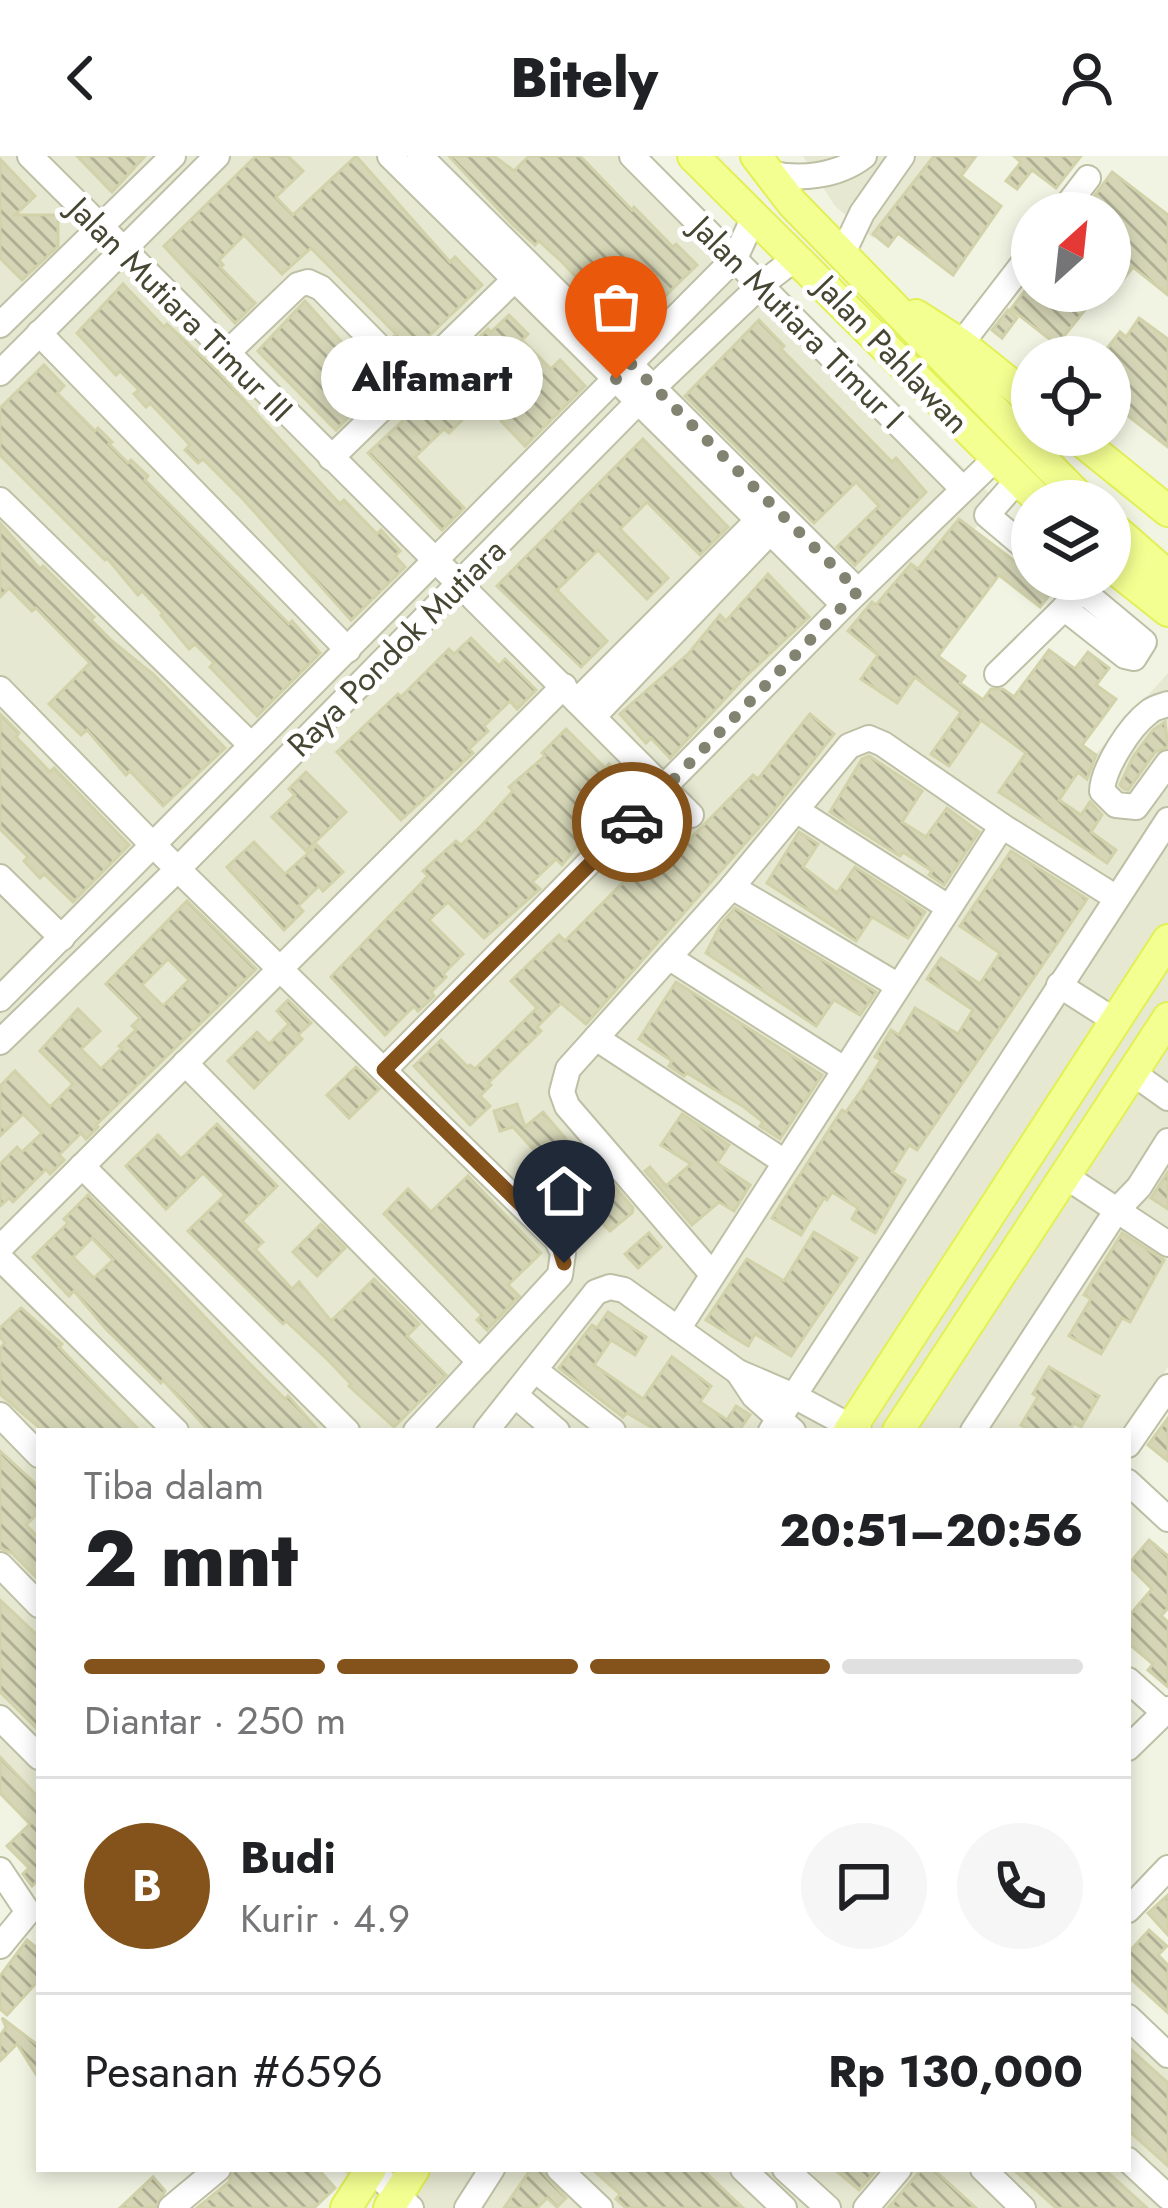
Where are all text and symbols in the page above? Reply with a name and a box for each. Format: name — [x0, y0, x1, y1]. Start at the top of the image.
text: Bitely — [510, 39, 658, 117]
icon: back — [48, 45, 114, 111]
icon: person — [1054, 45, 1120, 111]
street label: Jalan Mutiara Timur III — [55, 184, 303, 432]
north arrow — [1011, 192, 1131, 312]
map controls — [1011, 192, 1131, 600]
street label: Jalan Mutiara Timur I — [678, 202, 915, 439]
pin — [565, 256, 667, 379]
street label: Jalan Pahlawan — [802, 262, 980, 444]
icon: bag — [583, 274, 649, 340]
button: locate — [1011, 336, 1131, 456]
callout: Alfamart — [322, 337, 544, 421]
text: Alfamart — [352, 349, 512, 406]
button: layers — [1011, 480, 1131, 600]
street label: Raya Pondok Mutiara — [277, 528, 516, 767]
courier — [572, 762, 692, 882]
icon: car — [599, 789, 665, 855]
pin — [513, 1140, 615, 1263]
icon: home — [531, 1158, 597, 1224]
text: Tiba dalam — [84, 1457, 264, 1514]
text: 20:51–20:56 — [780, 1498, 1083, 1563]
text: 2 mnt — [84, 1503, 298, 1615]
text: Diantar · 250 m — [84, 1692, 346, 1749]
button: chat — [801, 1823, 927, 1949]
button: phone — [957, 1823, 1083, 1949]
text: Budi — [240, 1825, 336, 1890]
text: B — [132, 1853, 162, 1918]
text: Kurir · 4.9 — [240, 1890, 410, 1947]
text: Pesanan #6596 — [84, 2039, 383, 2104]
text: Rp 130,000 — [828, 2039, 1083, 2104]

